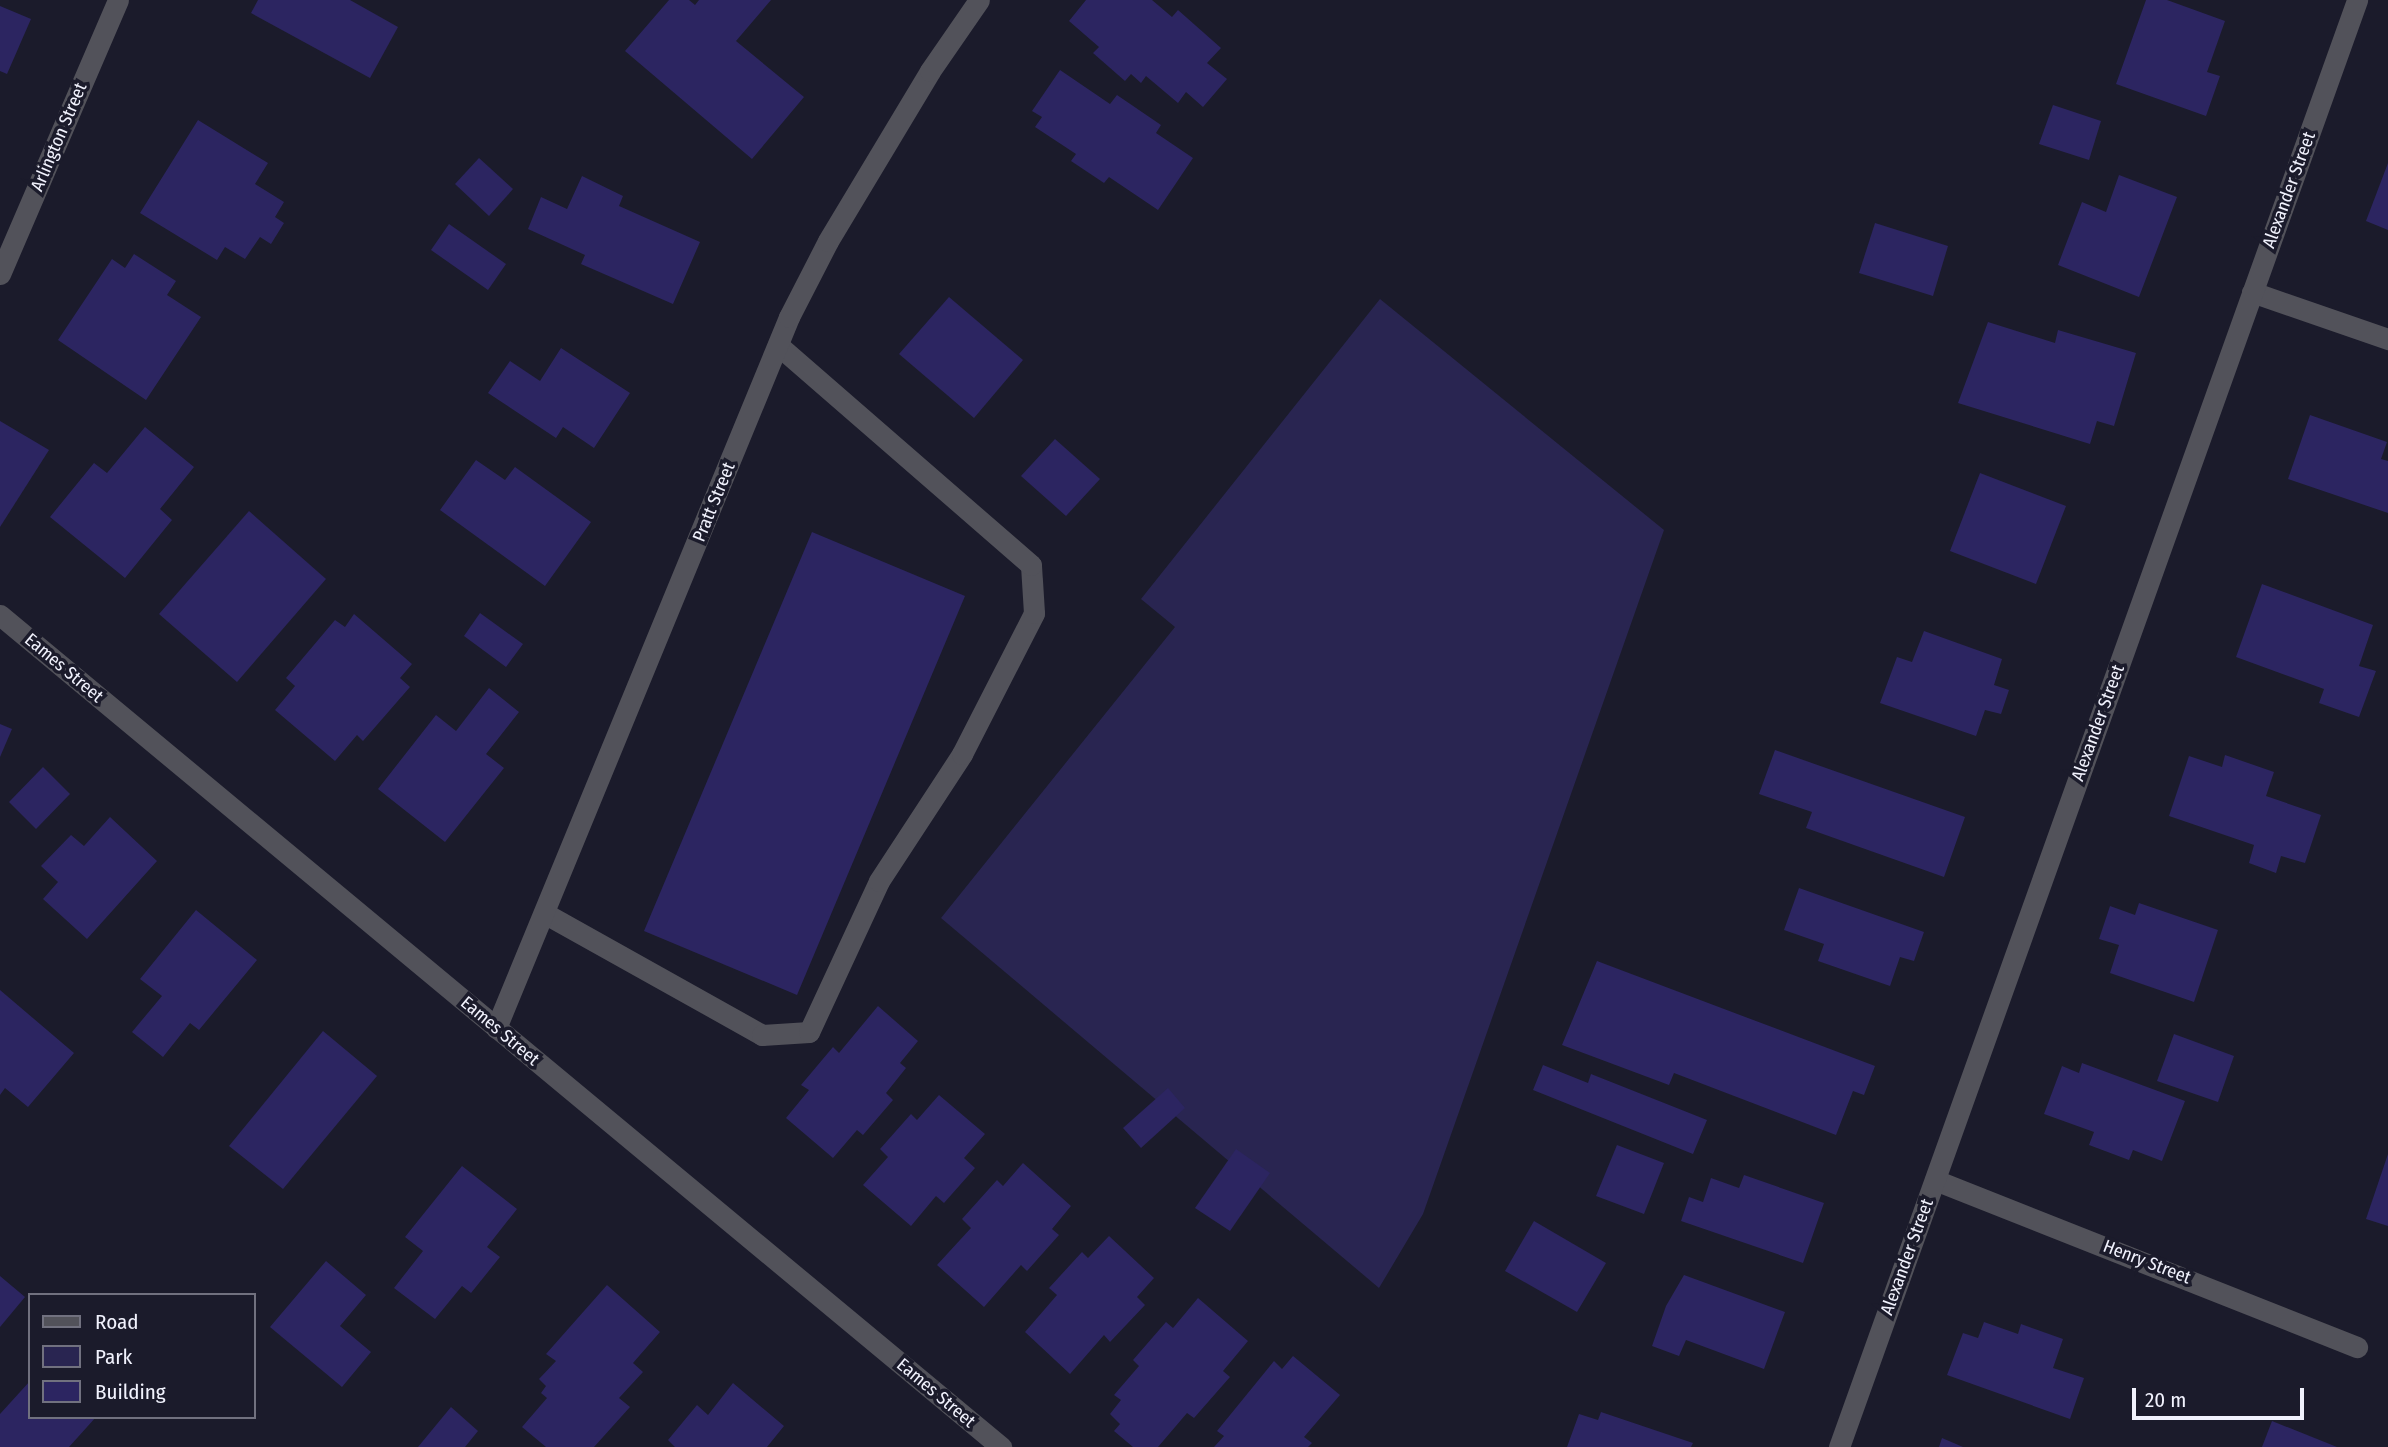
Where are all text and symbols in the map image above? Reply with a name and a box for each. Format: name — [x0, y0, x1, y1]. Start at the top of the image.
street label: Arlington Street — [26, 79, 92, 195]
street label: Alexander Street — [2258, 129, 2320, 251]
street label: Pratt Street — [688, 459, 740, 545]
street label: Eames Street — [20, 629, 108, 707]
street label: Alexander Street — [2067, 662, 2129, 784]
street label: Eames Street — [456, 992, 544, 1070]
street label: Alexander Street — [1876, 1196, 1938, 1318]
street label: Henry Street — [2100, 1235, 2194, 1289]
legend — [28, 1293, 256, 1419]
text: Road — [95, 1309, 139, 1335]
text: Park — [95, 1344, 132, 1370]
street label: Eames Street — [892, 1354, 980, 1432]
scale bar — [2136, 1374, 2308, 1418]
text: Building — [95, 1379, 166, 1405]
text: 20 m — [2145, 1387, 2186, 1413]

